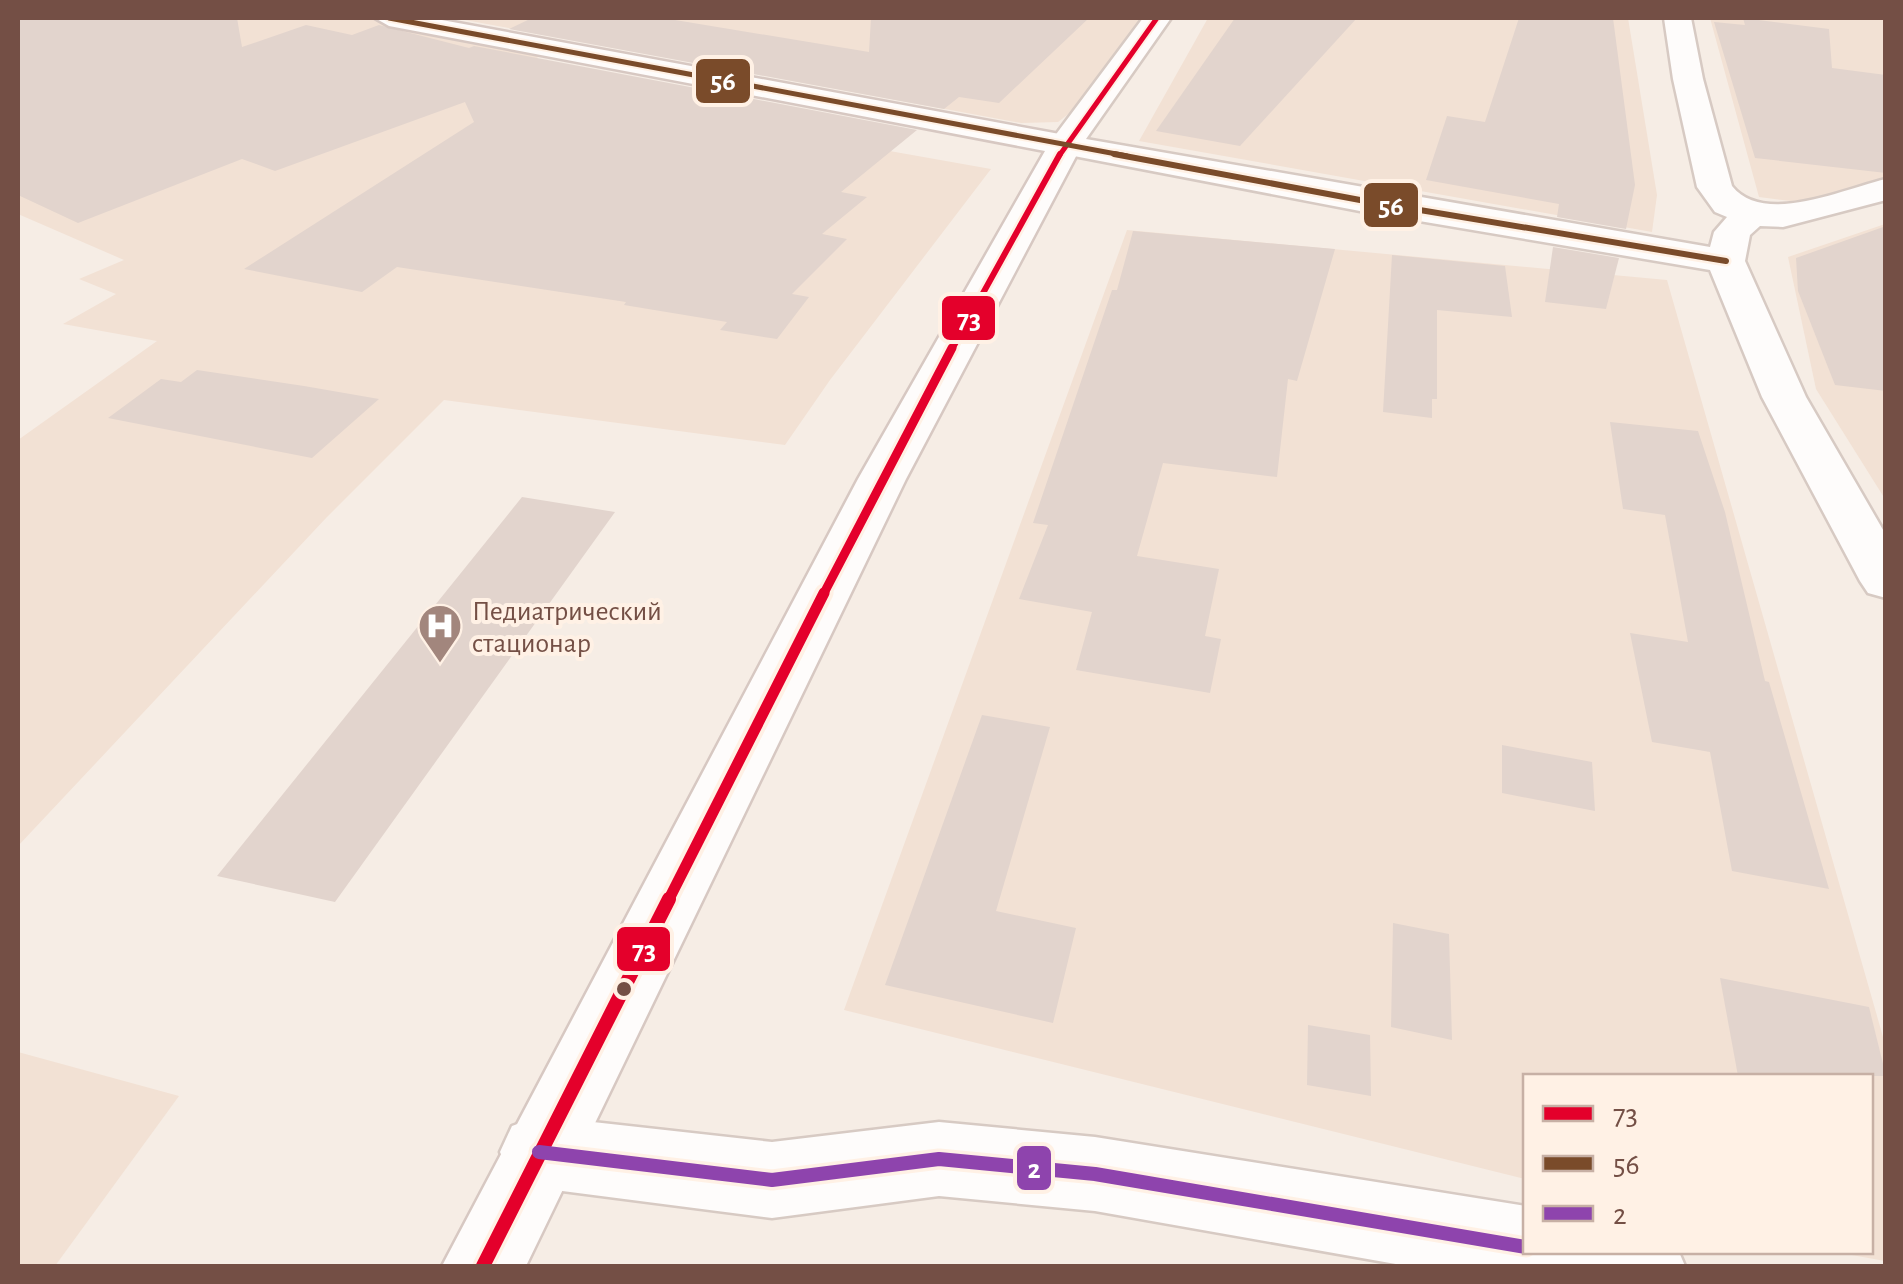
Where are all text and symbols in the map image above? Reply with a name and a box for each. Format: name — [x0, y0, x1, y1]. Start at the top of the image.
line badge: 56 — [694, 57, 752, 105]
text: 56 — [710, 68, 736, 96]
line badge: 56 — [1362, 181, 1420, 229]
text: 56 — [1378, 193, 1404, 221]
line badge: 73 — [940, 294, 997, 342]
text: 73 — [957, 306, 981, 334]
place label: Педиатрический стационар — [472, 598, 662, 658]
hospital icon: Педиатрический стационар — [417, 603, 463, 664]
line badge: 73 — [615, 925, 672, 973]
text: 73 — [632, 937, 656, 965]
unlabelled marker — [614, 979, 634, 999]
legend — [1523, 1074, 1873, 1254]
text: 73 — [1613, 1100, 1638, 1130]
line badge: 2 — [1015, 1144, 1053, 1192]
text: 56 — [1613, 1150, 1640, 1180]
text: 2 — [1027, 1156, 1041, 1184]
text: 2 — [1613, 1200, 1627, 1230]

